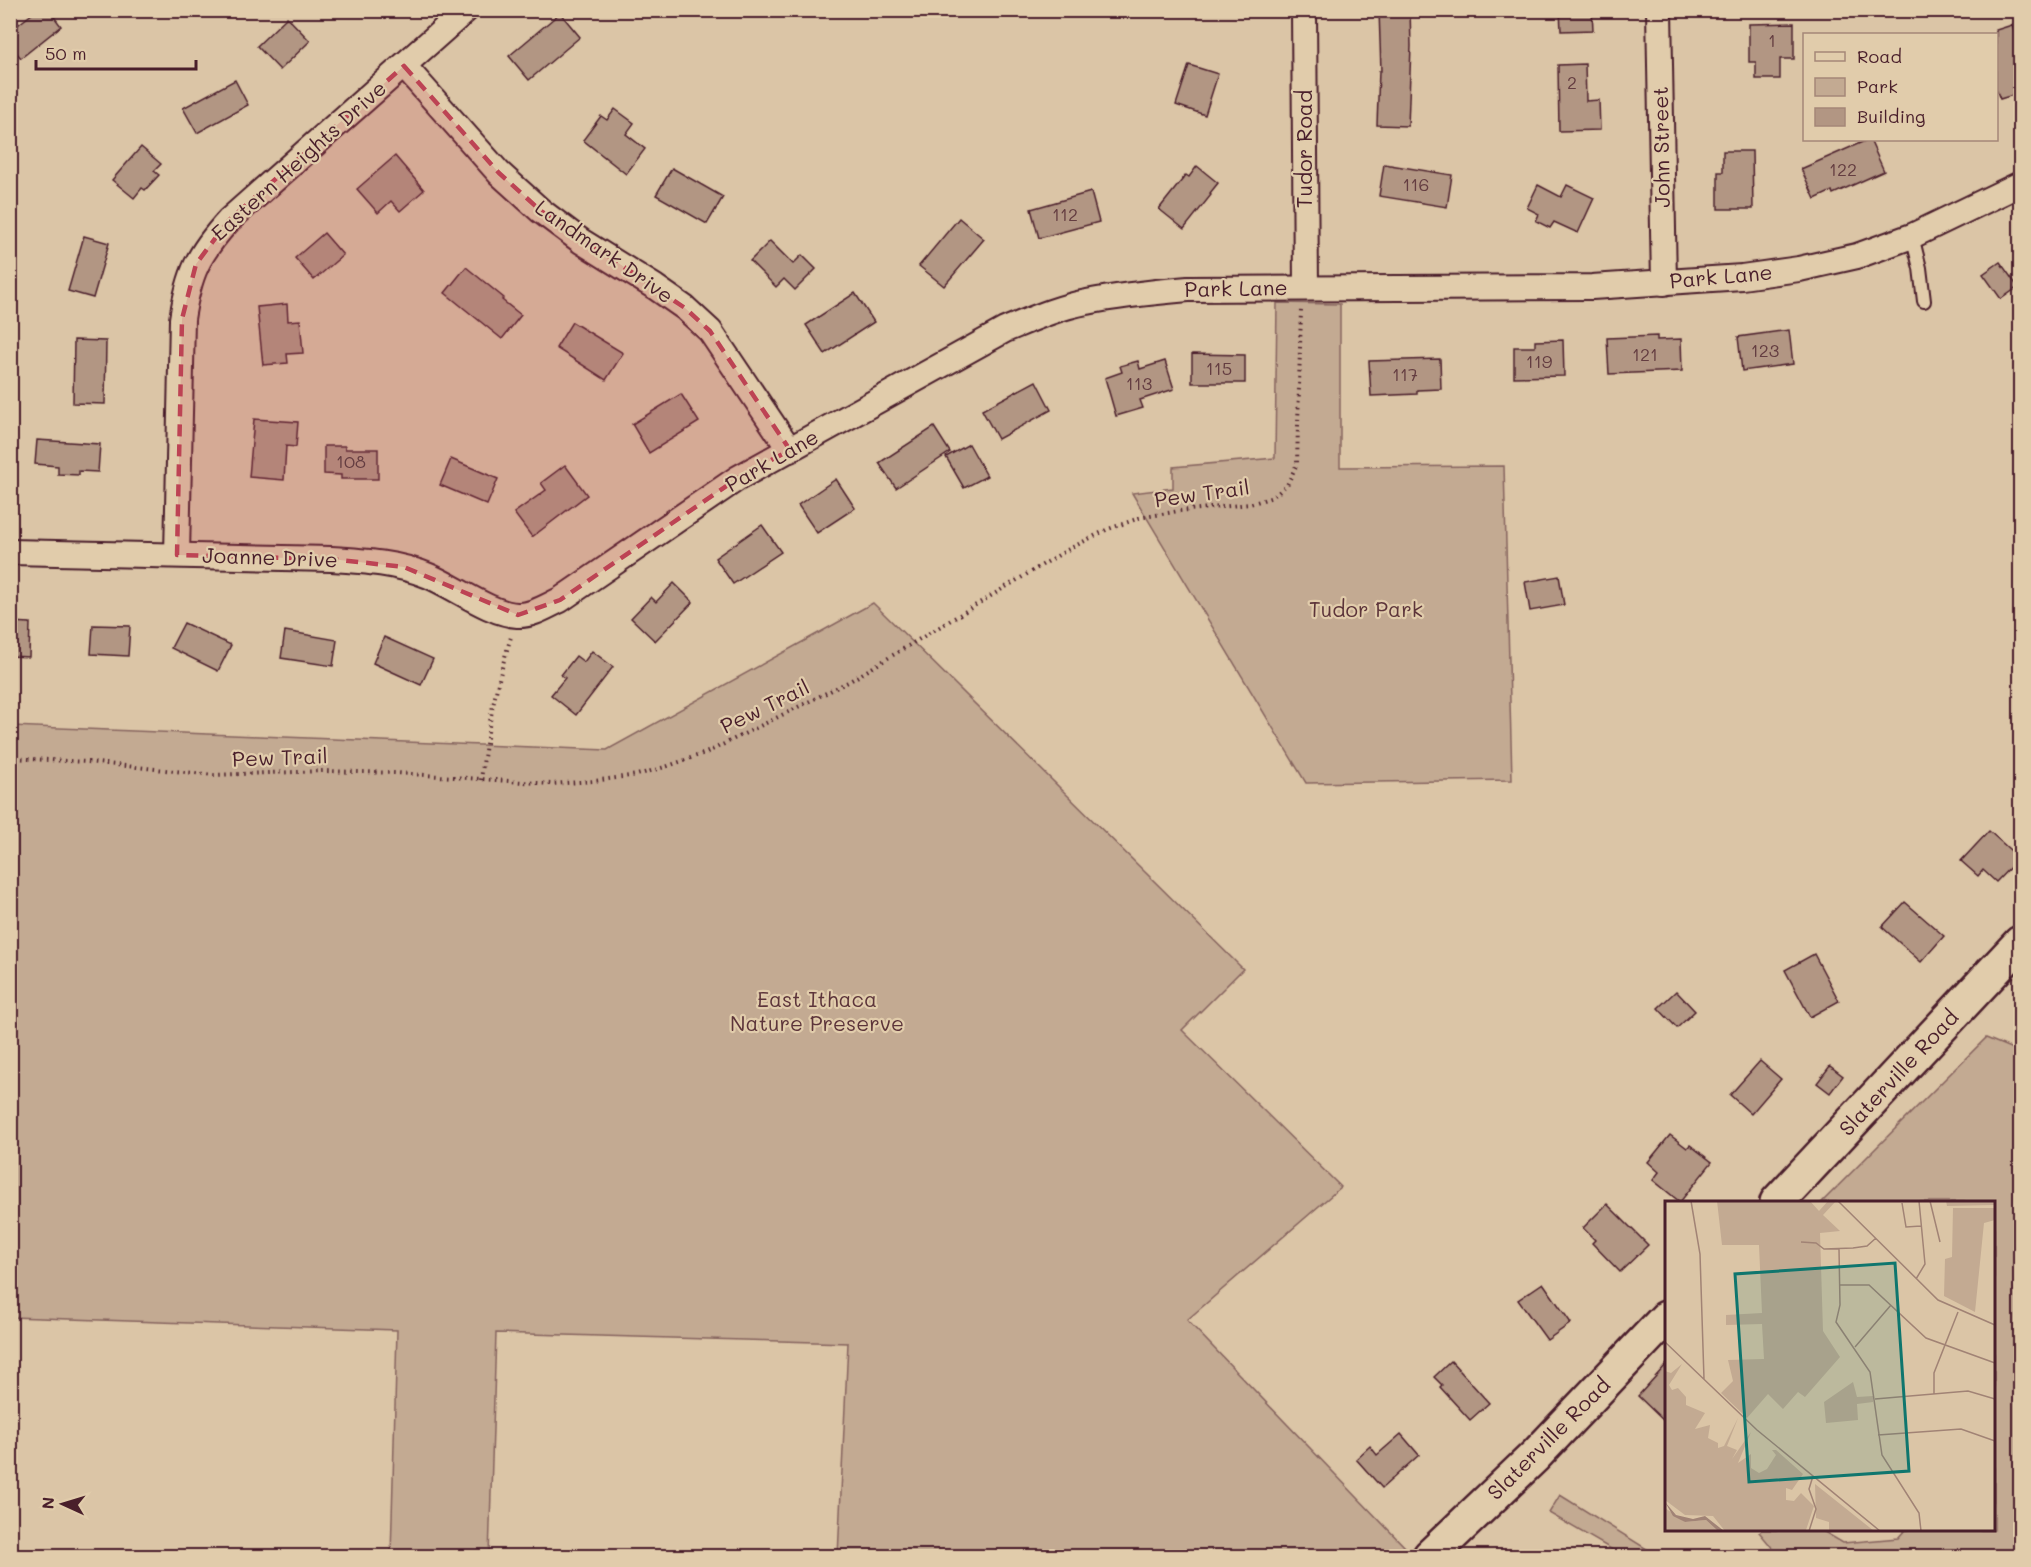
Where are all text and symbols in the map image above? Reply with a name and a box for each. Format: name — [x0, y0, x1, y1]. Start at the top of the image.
house number: 1 — [1768, 28, 1776, 52]
scale bar — [36, 33, 196, 71]
legend — [1803, 33, 1998, 141]
text: 50 m — [45, 41, 87, 65]
text: Road — [1857, 44, 1902, 68]
house number: 2 — [1567, 70, 1577, 94]
street label: Eastern Heights Drive — [205, 74, 391, 246]
text: Park — [1857, 74, 1898, 98]
street label: John Street — [1646, 86, 1675, 208]
street label: Tudor Road — [1290, 90, 1317, 208]
text: Building — [1857, 104, 1925, 128]
house number: 122 — [1829, 157, 1857, 181]
house number: 116 — [1403, 172, 1429, 196]
street label: Landmark Drive — [530, 193, 679, 309]
house number: 112 — [1052, 202, 1078, 226]
street label: Park Lane — [1668, 258, 1773, 293]
street label: Park Lane — [1184, 273, 1288, 302]
house number: 123 — [1751, 338, 1779, 362]
house number: 121 — [1632, 342, 1658, 366]
house number: 119 — [1526, 349, 1553, 373]
house number: 115 — [1206, 356, 1232, 380]
house number: 117 — [1392, 362, 1418, 386]
house number: 113 — [1126, 371, 1152, 395]
street label: Park Lane — [720, 422, 823, 497]
house number: 108 — [336, 449, 366, 473]
street label: Pew Trail — [1152, 472, 1251, 513]
street label: Joanne Drive — [202, 541, 338, 572]
park label: Tudor Park — [1309, 595, 1423, 622]
street label: Pew Trail — [715, 673, 813, 739]
street label: Pew Trail — [232, 741, 328, 772]
park label: East Ithaca Nature Preserve — [730, 985, 904, 1036]
street label: Slaterville Road — [1832, 1003, 1963, 1141]
inset map — [1665, 1201, 1995, 1531]
street label: Slaterville Road — [1481, 1371, 1615, 1505]
north arrow — [33, 1474, 93, 1534]
text: N — [37, 1496, 58, 1510]

